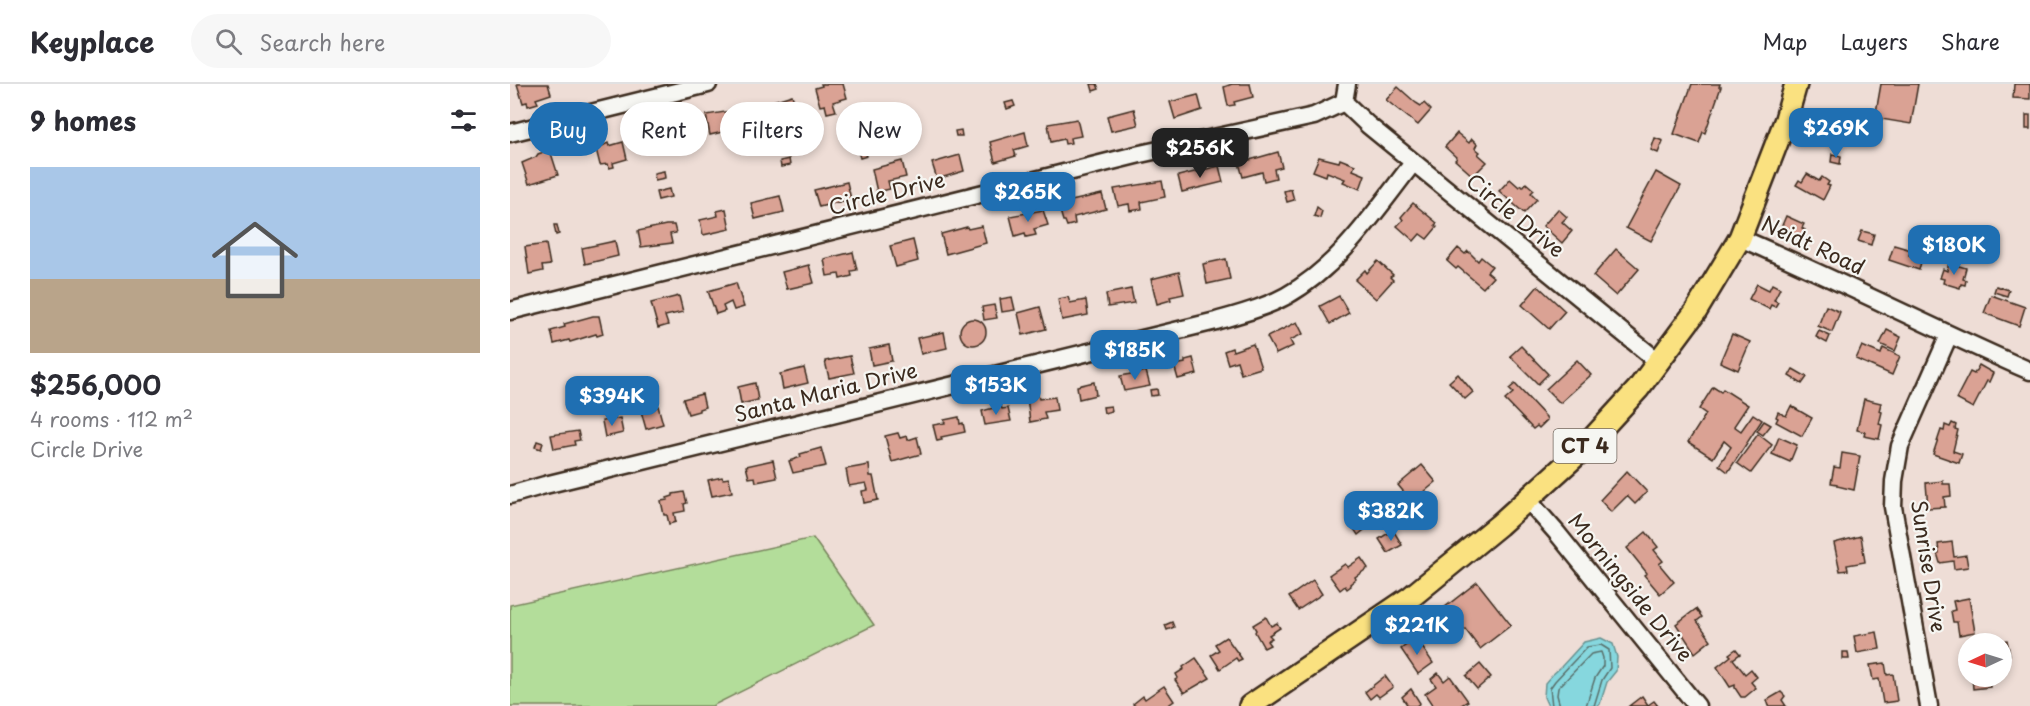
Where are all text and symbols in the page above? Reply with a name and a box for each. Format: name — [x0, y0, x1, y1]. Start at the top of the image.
search box — [191, 14, 611, 68]
text: Keyplace — [30, 20, 155, 63]
icon: search — [212, 25, 245, 58]
text: Search here — [260, 25, 385, 58]
text: Map — [1763, 25, 1807, 57]
text: Layers — [1840, 25, 1908, 57]
text: Share — [1941, 25, 2000, 57]
text: 9 homes — [30, 101, 136, 140]
chip: Buy — [528, 102, 608, 156]
chip: Rent — [620, 102, 708, 156]
chip: Filters — [720, 102, 824, 156]
chip: New — [836, 102, 922, 156]
icon: filters — [447, 104, 480, 137]
pin: $269K — [1794, 108, 1878, 159]
text: $269K — [1803, 112, 1869, 142]
pin: $256K — [1158, 128, 1242, 179]
text: $256K — [1166, 132, 1234, 162]
street label: Circle Drive — [825, 162, 948, 222]
street label: Circle Drive — [1460, 165, 1572, 264]
pin: $265K — [986, 172, 1070, 223]
text: $265K — [994, 176, 1062, 206]
icon: home — [201, 206, 309, 314]
street label: Neidt Road — [1757, 206, 1871, 282]
pin: $180K — [1912, 225, 1996, 276]
text: $180K — [1922, 229, 1986, 259]
pin: $185K — [1093, 330, 1177, 381]
text: $185K — [1104, 334, 1166, 364]
street label: Santa Maria Drive — [731, 353, 920, 429]
text: $256,000 — [30, 365, 161, 404]
pin: $153K — [954, 365, 1038, 416]
text: $153K — [965, 369, 1027, 399]
pin: $394K — [570, 376, 654, 427]
text: $394K — [579, 380, 645, 410]
text: 4 rooms · 112 m² — [30, 404, 193, 434]
road number: CT 4 — [1554, 429, 1616, 463]
text: Circle Drive — [30, 434, 143, 464]
pin: $382K — [1349, 491, 1433, 542]
text: $382K — [1358, 495, 1424, 525]
street label: Sunrise Drive — [1904, 497, 1956, 634]
street label: Morningside Drive — [1561, 505, 1702, 668]
pin: $221K — [1375, 605, 1459, 656]
text: $221K — [1385, 609, 1449, 639]
north arrow — [1958, 633, 2012, 687]
map controls — [1958, 633, 2012, 687]

